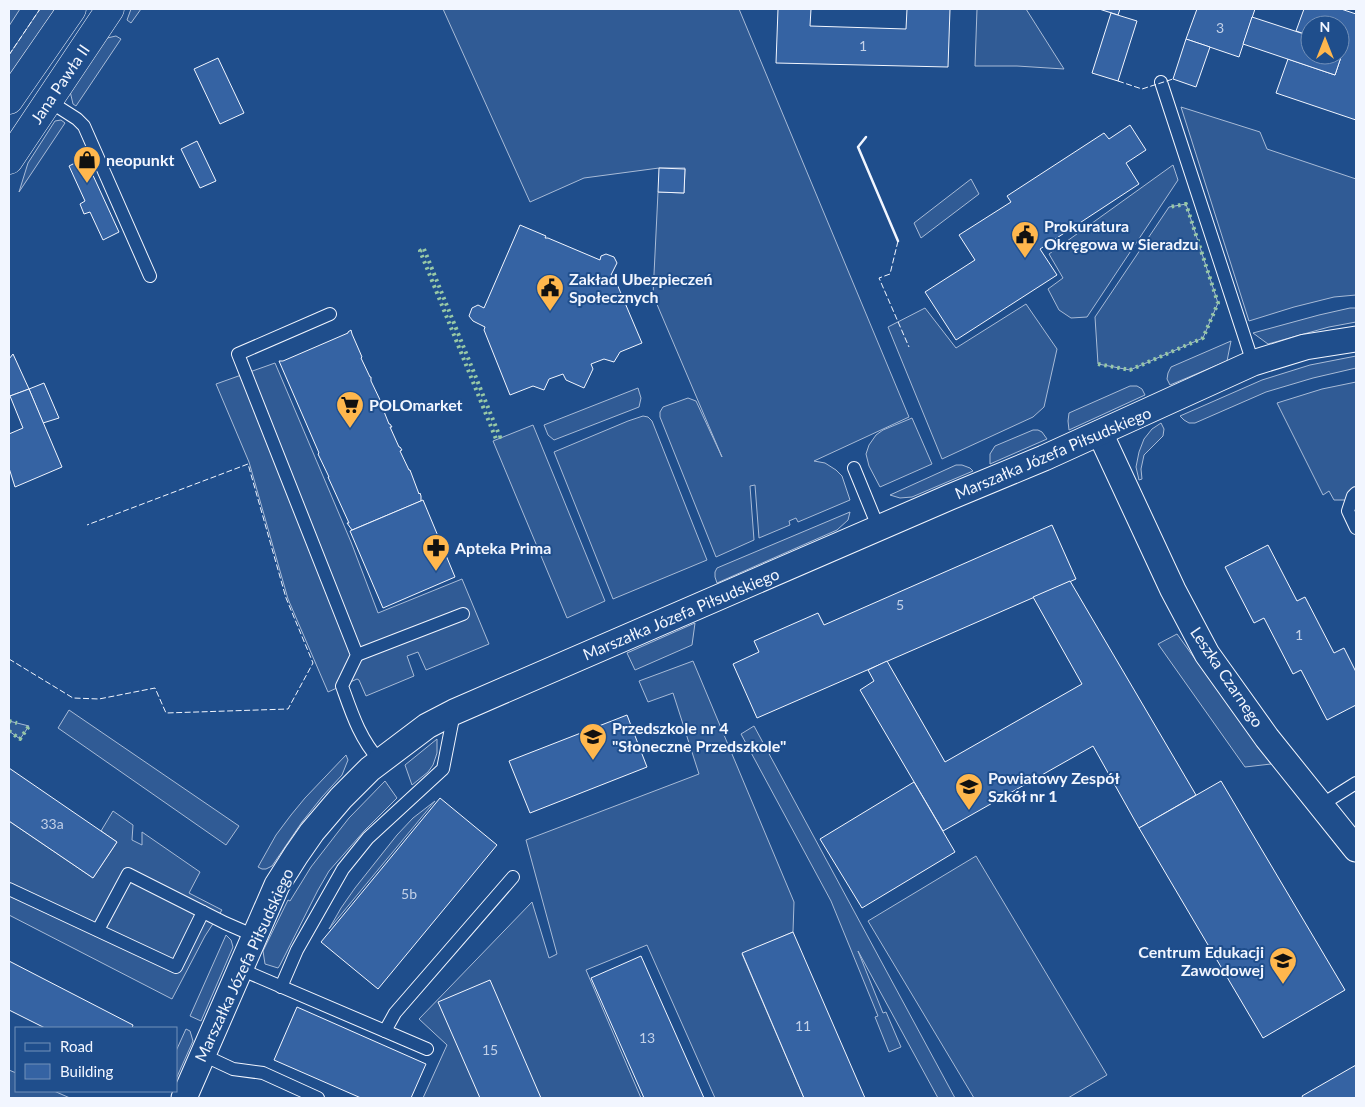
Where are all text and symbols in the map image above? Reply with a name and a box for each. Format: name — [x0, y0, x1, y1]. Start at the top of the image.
north arrow — [1300, 15, 1350, 65]
text: N — [1320, 18, 1330, 35]
house number: 3 — [1216, 19, 1224, 36]
house number: 1 — [859, 37, 867, 54]
street label: Jana Pawła II — [26, 41, 93, 127]
shop icon: neopunkt — [72, 145, 102, 184]
place label: neopunkt — [106, 150, 174, 169]
place label: Prokuratura Okręgowa w Sieradzu — [1044, 216, 1199, 253]
public building icon: Prokuratura Okręgowa w Sieradzu — [1010, 220, 1040, 259]
place label: Zakład Ubezpieczeń Społecznych — [569, 269, 713, 306]
public building icon: Zakład Ubezpieczeń Społecznych — [535, 273, 565, 312]
supermarket icon: POLOmarket — [335, 390, 365, 429]
place label: POLOmarket — [369, 395, 463, 414]
street label: Marszałka Józefa Piłsudskiego — [952, 403, 1154, 503]
pharmacy icon: Apteka Prima — [421, 533, 451, 572]
place label: Apteka Prima — [454, 538, 551, 557]
street label: Marszałka Józefa Piłsudskiego — [580, 564, 782, 664]
house number: 5 — [896, 596, 904, 613]
street label: Leszka Czarnego — [1187, 623, 1268, 730]
house number: 1 — [1295, 626, 1303, 643]
place label: Przedszkole nr 4 "Słoneczne Przedszkole" — [612, 718, 786, 755]
school or university icon: Przedszkole nr 4 "Słoneczne Przedszkole" — [578, 722, 608, 761]
place label: Powiatowy Zespół Szkół nr 1 — [988, 768, 1120, 805]
school or university icon: Powiatowy Zespół Szkół nr 1 — [954, 772, 984, 811]
house number: 33a — [40, 815, 64, 832]
street label: Marszałka Józefa Piłsudskiego — [190, 865, 297, 1065]
house number: 5b — [401, 885, 417, 902]
place label: Centrum Edukacji Zawodowej — [1138, 942, 1264, 979]
school or university icon: Centrum Edukacji Zawodowej — [1268, 946, 1298, 985]
house number: 11 — [795, 1017, 811, 1034]
legend — [15, 1027, 178, 1092]
house number: 13 — [639, 1029, 655, 1046]
text: Road — [60, 1037, 93, 1055]
house number: 15 — [482, 1041, 498, 1058]
text: Building — [60, 1062, 113, 1080]

